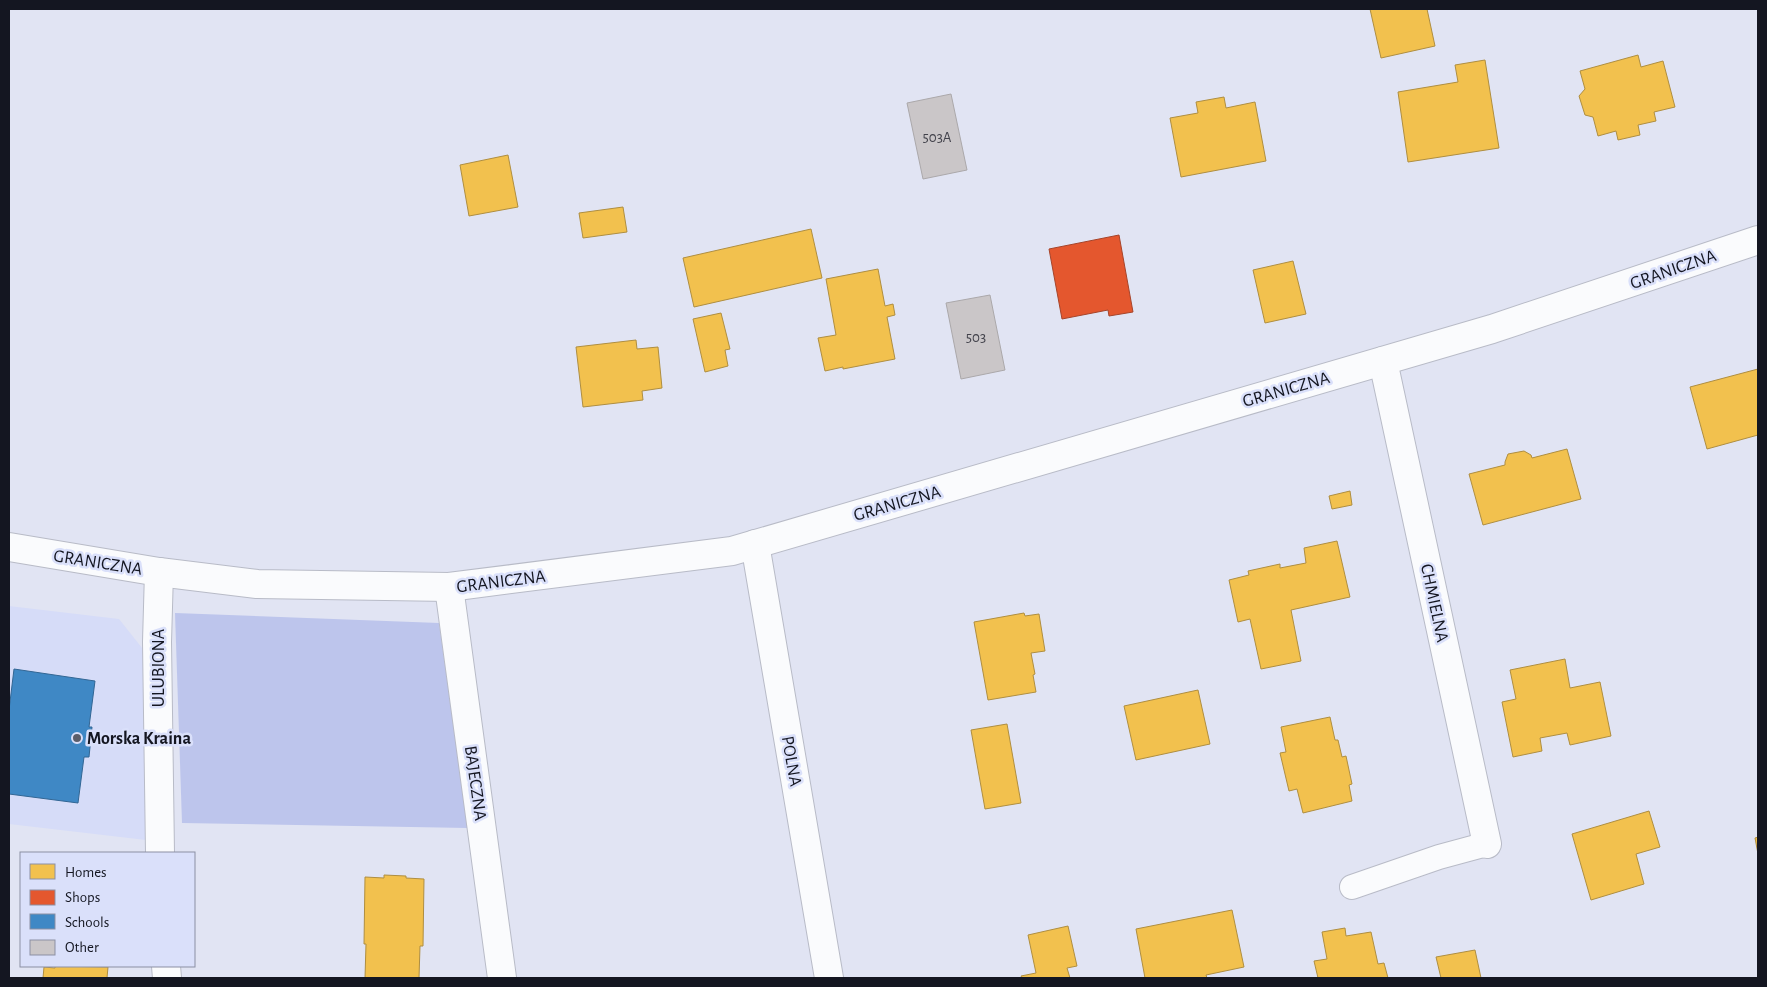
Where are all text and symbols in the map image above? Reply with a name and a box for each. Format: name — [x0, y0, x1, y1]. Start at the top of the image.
house number: 503A — [922, 130, 952, 145]
street label: GRANICZNA — [1628, 247, 1719, 293]
house number: 503 — [966, 330, 986, 345]
street label: GRANICZNA — [1241, 369, 1332, 411]
street label: GRANICZNA — [852, 483, 943, 525]
street label: GRANICZNA — [52, 547, 144, 579]
street label: CHMIELNA — [1417, 562, 1451, 645]
street label: GRANICZNA — [456, 568, 547, 596]
street label: ULUBIONA — [150, 628, 168, 707]
place label: Morska Kraina — [87, 730, 191, 748]
marker: Morska Kraina — [71, 732, 83, 744]
street label: POLNA — [778, 735, 804, 788]
street label: BAJECZNA — [461, 744, 489, 822]
legend — [20, 852, 195, 967]
text: Homes — [65, 865, 107, 880]
text: Shops — [65, 890, 100, 905]
text: Schools — [65, 915, 109, 930]
text: Other — [65, 940, 99, 955]

